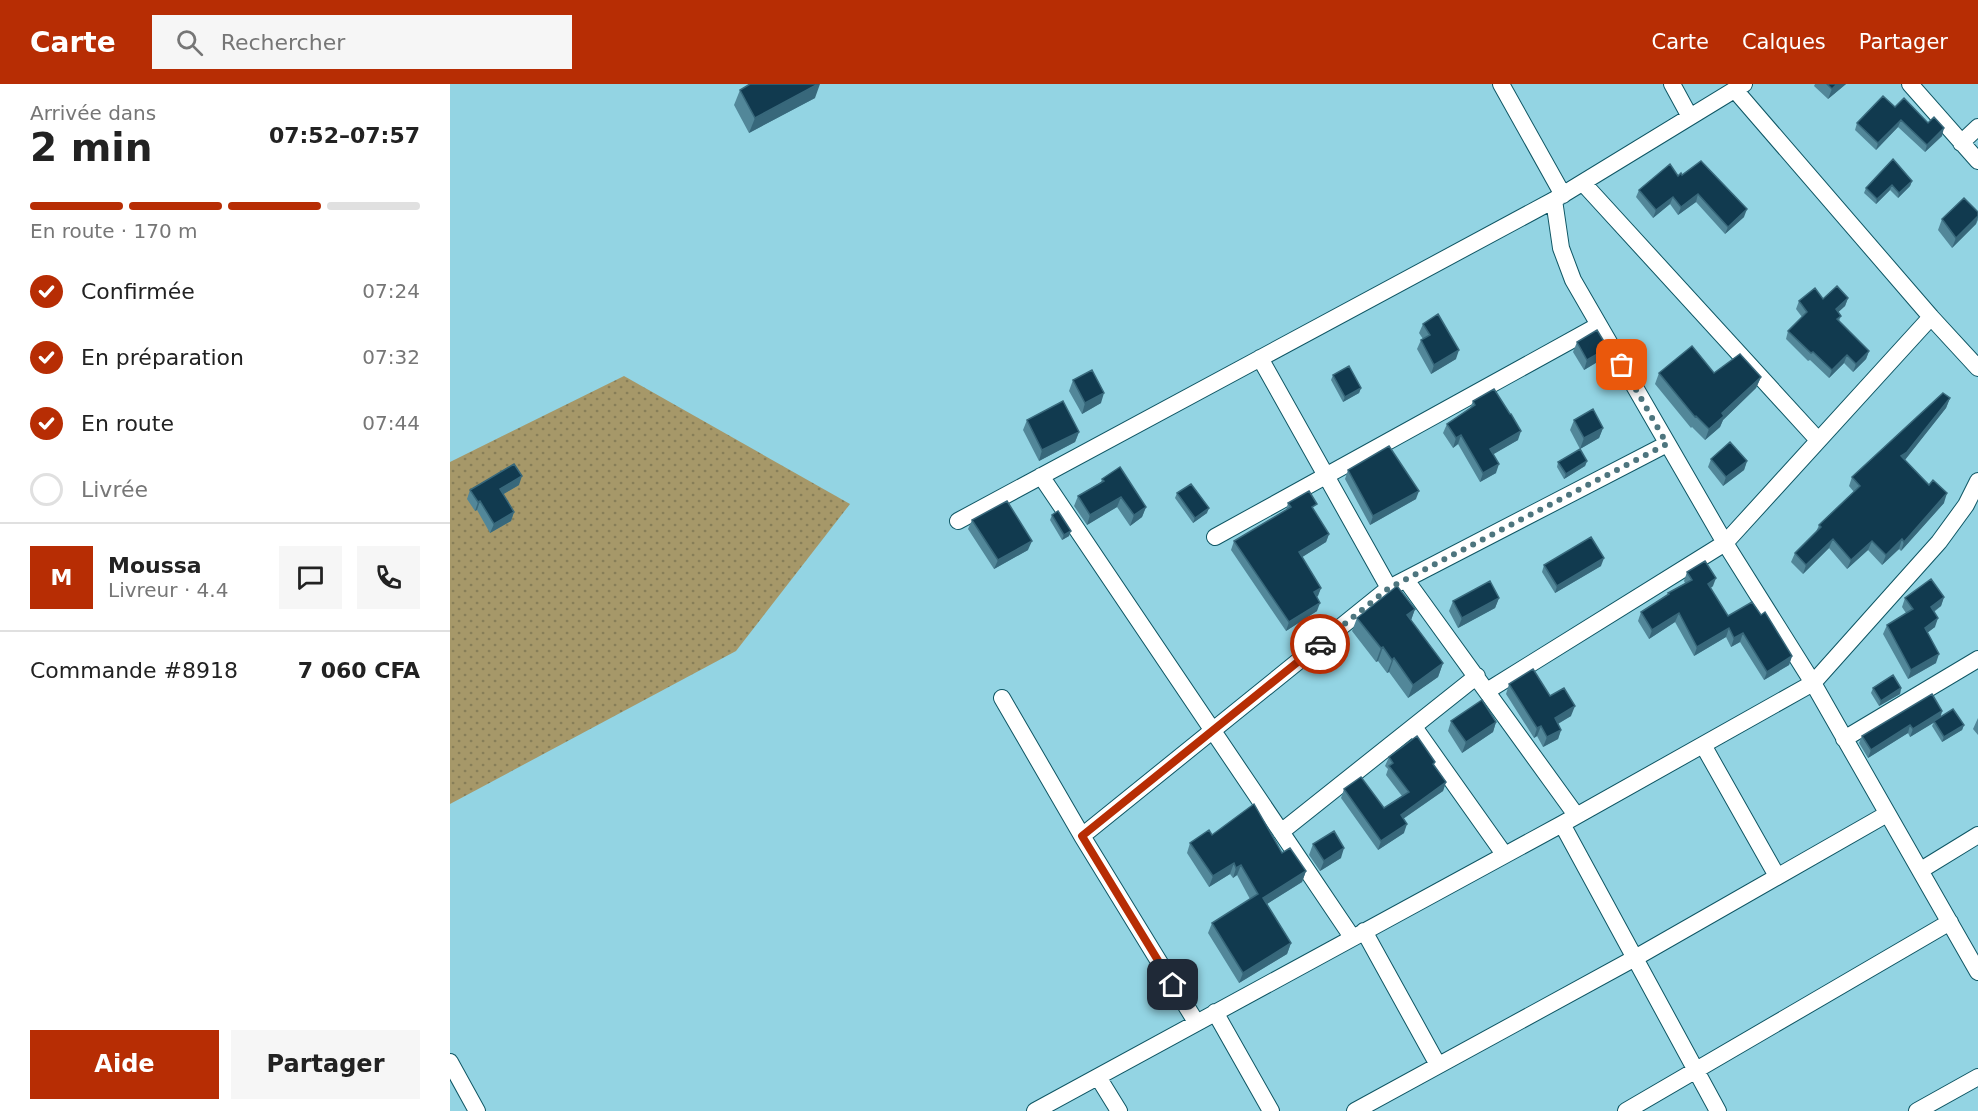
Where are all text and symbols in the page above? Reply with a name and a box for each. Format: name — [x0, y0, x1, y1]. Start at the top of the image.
search box — [152, 15, 572, 69]
text: Carte — [30, 26, 116, 59]
icon: search — [173, 26, 206, 59]
text: Rechercher — [221, 30, 345, 55]
text: Carte — [1652, 30, 1709, 54]
text: Calques — [1742, 30, 1826, 54]
text: Partager — [1859, 30, 1948, 54]
text: Arrivée dans — [30, 101, 156, 125]
text: 07:52–07:57 — [269, 123, 420, 148]
text: 2 min — [30, 125, 152, 170]
text: En route · 170 m — [30, 219, 198, 243]
icon: check — [30, 275, 63, 308]
text: Confirmée — [81, 279, 195, 304]
text: 07:24 — [362, 279, 420, 303]
pin — [1596, 339, 1647, 390]
icon: check — [30, 341, 63, 374]
text: En préparation — [81, 345, 244, 370]
text: 07:32 — [362, 345, 420, 369]
icon: bag — [1605, 348, 1638, 381]
icon: check — [30, 407, 63, 440]
text: En route — [81, 411, 174, 436]
text: 07:44 — [362, 411, 420, 435]
text: Livrée — [81, 477, 148, 502]
button: chat — [279, 546, 342, 609]
button: phone — [357, 546, 420, 609]
text: Moussa — [108, 553, 202, 578]
text: M — [51, 565, 72, 590]
text: Livreur · 4.4 — [108, 578, 228, 602]
courier — [1290, 614, 1350, 674]
icon: car — [1304, 628, 1337, 661]
text: Commande #8918 — [30, 658, 238, 683]
text: 7 060 CFA — [298, 658, 420, 683]
pin — [1147, 959, 1198, 1010]
icon: home — [1156, 968, 1189, 1001]
button: Aide — [30, 1030, 219, 1099]
button: Partager — [231, 1030, 420, 1099]

